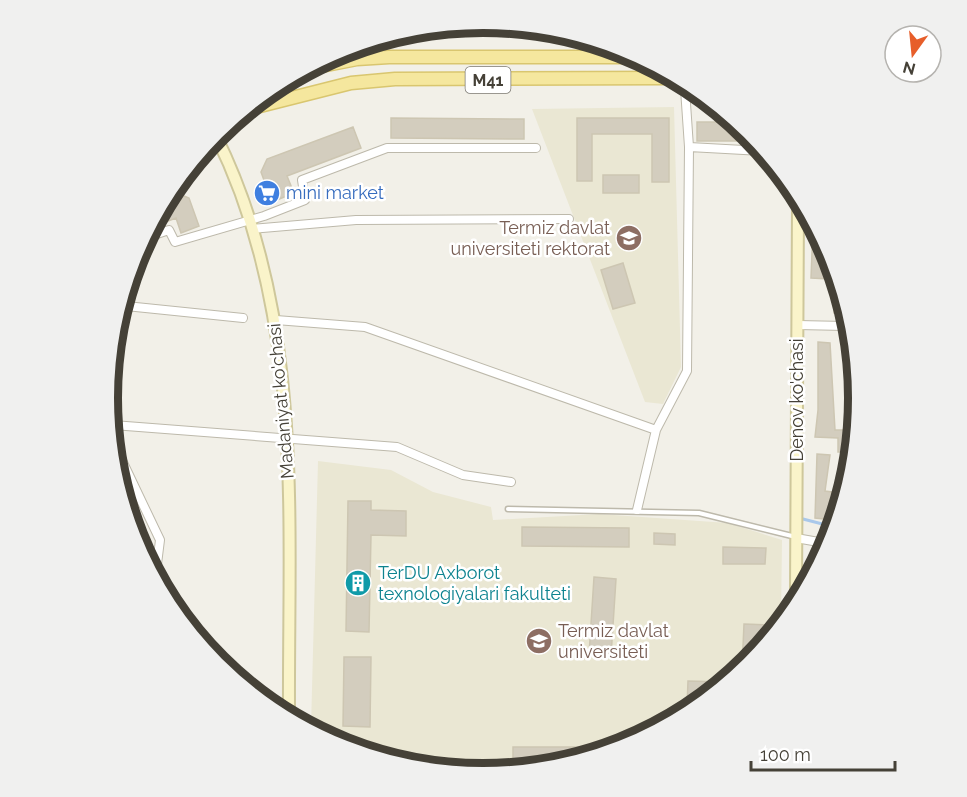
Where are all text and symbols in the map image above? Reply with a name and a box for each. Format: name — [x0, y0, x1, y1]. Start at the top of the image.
north arrow — [883, 24, 943, 84]
text: N — [901, 57, 918, 79]
road number: M41 — [466, 67, 510, 93]
supermarket icon: mini market — [252, 178, 282, 208]
place label: mini market — [286, 182, 384, 203]
place label: Termiz davlat universiteti rektorat — [450, 217, 610, 259]
school or university icon: Termiz davlat universiteti rektorat — [614, 223, 644, 253]
street label: Madaniyat ko'chasi — [263, 322, 298, 480]
street label: Denov ko'chasi — [786, 338, 807, 462]
place label: TerDU Axborot texnologiyalari fakulteti — [378, 562, 571, 604]
building icon: TerDU Axborot texnologiyalari fakulteti — [343, 568, 373, 598]
place label: Termiz davlat universiteti — [558, 620, 669, 662]
school or university icon: Termiz davlat universiteti — [524, 626, 554, 656]
scale bar — [751, 734, 895, 772]
text: 100 m — [760, 744, 811, 765]

